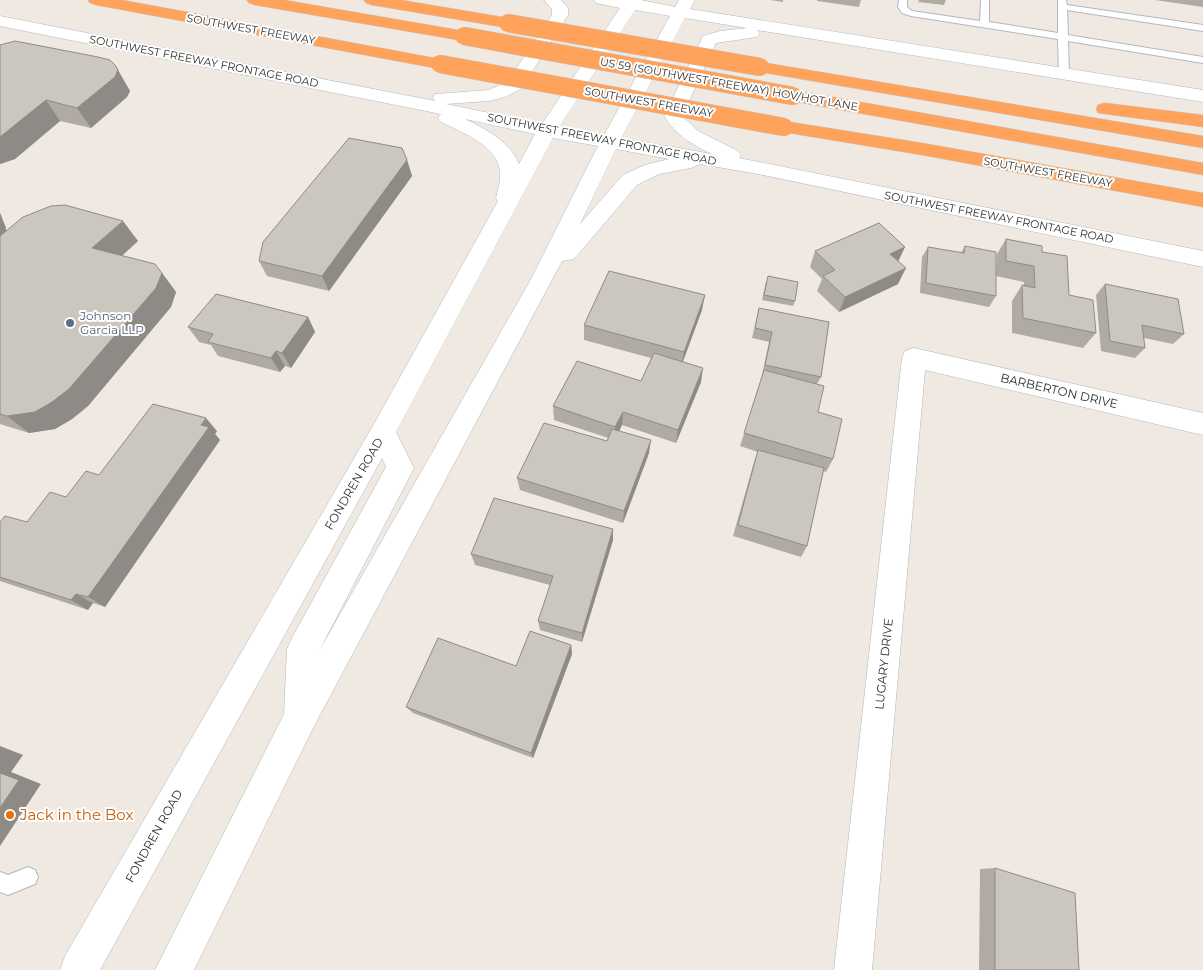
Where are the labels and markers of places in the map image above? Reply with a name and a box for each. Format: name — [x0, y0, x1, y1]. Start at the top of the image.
place label: Johnson Garcia LLP — [79, 308, 144, 337]
marker: Johnson Garcia LLP — [64, 317, 76, 329]
place label: Jack in the Box — [19, 805, 133, 824]
marker: Jack in the Box — [4, 809, 16, 821]

